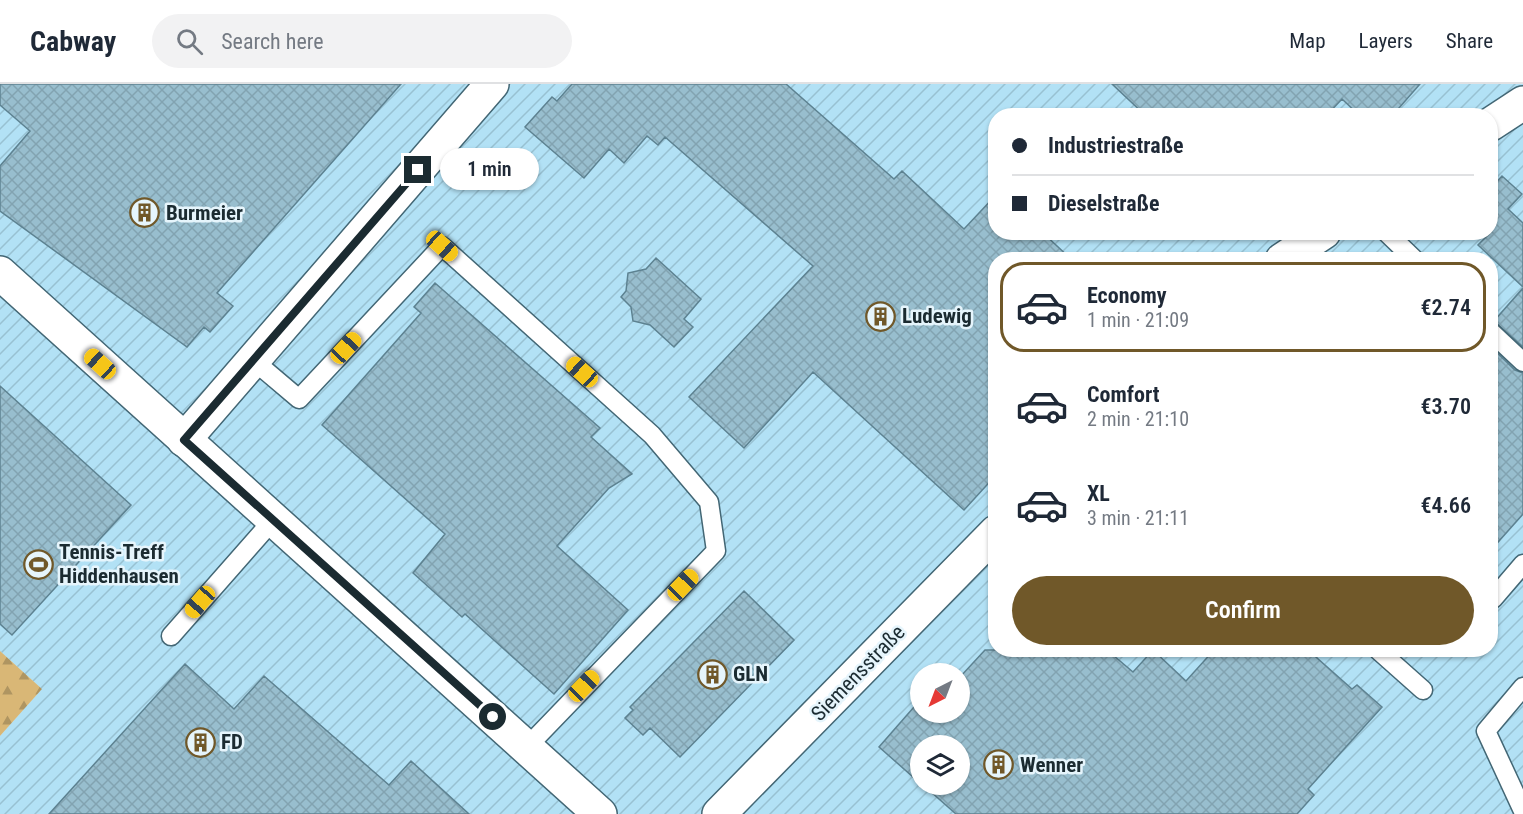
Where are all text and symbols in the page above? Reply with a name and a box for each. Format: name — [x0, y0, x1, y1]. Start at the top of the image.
search box — [152, 14, 572, 68]
text: Cabway — [30, 25, 116, 58]
icon: search — [173, 25, 206, 58]
text: Search here — [221, 29, 324, 54]
text: Map — [1289, 29, 1326, 53]
text: Layers — [1359, 29, 1413, 53]
text: Share — [1446, 29, 1493, 53]
text: Industriestraße — [1048, 133, 1183, 158]
callout: 1 min — [439, 149, 538, 191]
route end — [404, 156, 431, 183]
text: 1 min — [467, 157, 512, 181]
text: Dieselstraße — [1048, 191, 1159, 216]
building icon: Burmeier — [129, 197, 161, 229]
place label: Burmeier — [166, 201, 243, 225]
car — [423, 227, 461, 265]
icon: car — [1015, 280, 1069, 334]
text: Economy — [1087, 283, 1167, 308]
text: €2.74 — [1420, 295, 1471, 320]
building icon: Ludewig — [865, 300, 897, 332]
place label: Ludewig — [902, 304, 972, 328]
text: 1 min · 21:09 — [1087, 308, 1189, 332]
car — [327, 329, 365, 367]
car — [81, 345, 119, 383]
car — [563, 353, 601, 391]
icon: car — [1015, 379, 1069, 433]
text: Comfort — [1087, 382, 1160, 407]
text: €3.70 — [1420, 394, 1471, 419]
text: 2 min · 21:10 — [1087, 407, 1189, 431]
icon: car — [1015, 478, 1069, 532]
text: XL — [1087, 481, 1110, 506]
text: €4.66 — [1420, 493, 1471, 518]
text: 3 min · 21:11 — [1087, 506, 1189, 530]
place label: Tennis-Treff Hiddenhausen — [59, 540, 179, 588]
sports icon: Tennis-Treff Hiddenhausen — [22, 548, 54, 580]
car — [664, 566, 702, 604]
button: Confirm — [1012, 576, 1474, 645]
car — [181, 583, 219, 621]
street label: Siemensstraße — [806, 620, 910, 726]
building icon: GLN — [696, 658, 728, 690]
place label: GLN — [733, 662, 768, 686]
north arrow — [910, 663, 970, 723]
map controls — [910, 663, 970, 795]
car — [565, 667, 603, 705]
route start — [479, 703, 506, 730]
building icon: FD — [184, 726, 216, 758]
place label: FD — [221, 730, 243, 754]
button: layers — [910, 735, 970, 795]
building icon: Wenner — [983, 749, 1015, 781]
place label: Wenner — [1020, 753, 1083, 777]

